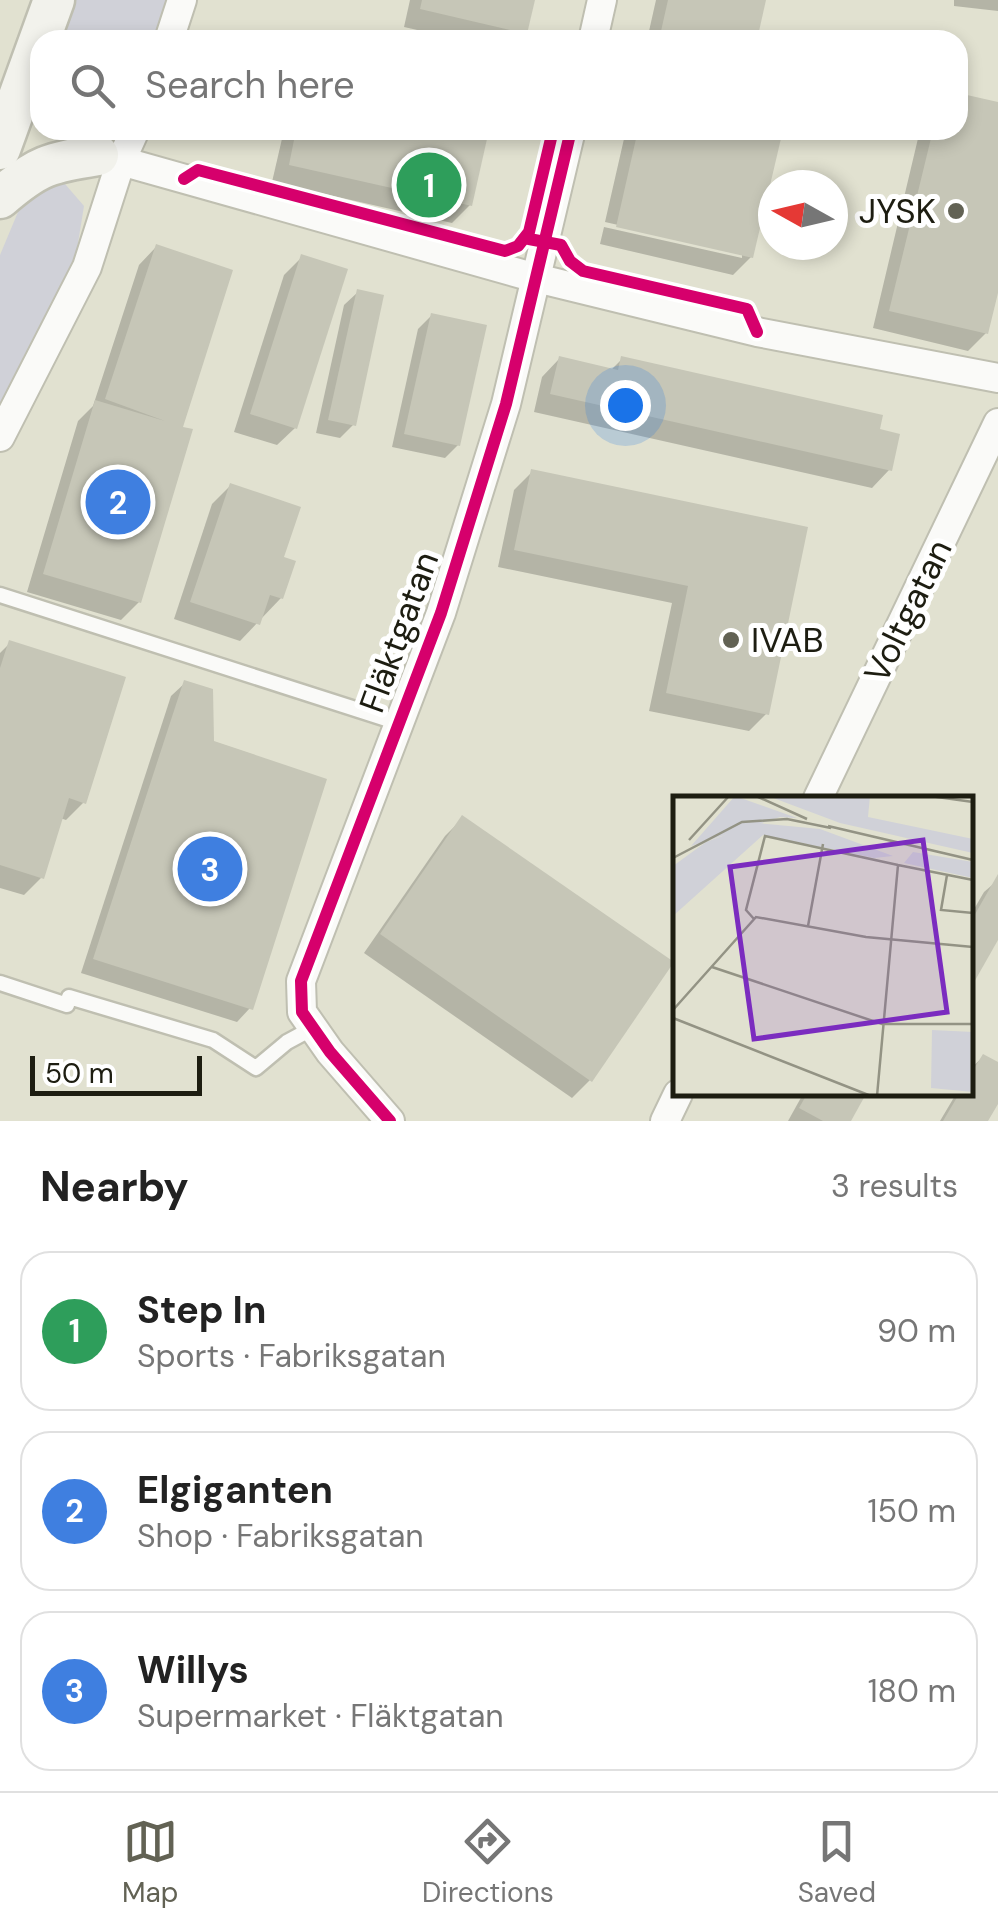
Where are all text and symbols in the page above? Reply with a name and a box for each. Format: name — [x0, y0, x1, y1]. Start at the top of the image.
search box — [30, 30, 968, 140]
icon: search — [65, 58, 120, 113]
text: Search here — [145, 60, 355, 110]
pin: 1 — [396, 148, 462, 222]
north arrow — [758, 170, 848, 260]
place label: JYSK — [859, 188, 936, 234]
marker: JYSK — [945, 200, 967, 222]
your location — [600, 380, 651, 431]
pin: 2 — [86, 464, 150, 540]
street label: Voltgatan — [853, 532, 963, 690]
street label: Fläktgatan — [349, 545, 449, 719]
place label: IVAB — [751, 617, 824, 663]
marker: IVAB — [720, 629, 742, 651]
inset map — [673, 796, 973, 1096]
pin: 3 — [178, 832, 242, 906]
scale bar — [30, 1051, 202, 1096]
text: 50 m — [45, 1055, 114, 1092]
text: Nearby — [40, 1159, 189, 1214]
text: 3 results — [831, 1165, 958, 1207]
text: Step In — [137, 1285, 266, 1335]
text: 1 — [69, 1310, 80, 1352]
text: 90 m — [877, 1310, 956, 1352]
text: Sports · Fabriksgatan — [137, 1335, 446, 1377]
text: Elgiganten — [137, 1465, 333, 1515]
text: 2 — [65, 1490, 84, 1532]
text: 150 m — [868, 1490, 956, 1532]
text: Shop · Fabriksgatan — [137, 1515, 424, 1557]
text: Willys — [137, 1645, 249, 1695]
text: 3 — [65, 1670, 84, 1712]
text: 180 m — [868, 1670, 956, 1712]
text: Supermarket · Fläktgatan — [137, 1695, 504, 1737]
tab: Map — [122, 1814, 178, 1911]
tab: Directions — [422, 1814, 554, 1911]
tab: Saved — [798, 1814, 876, 1911]

